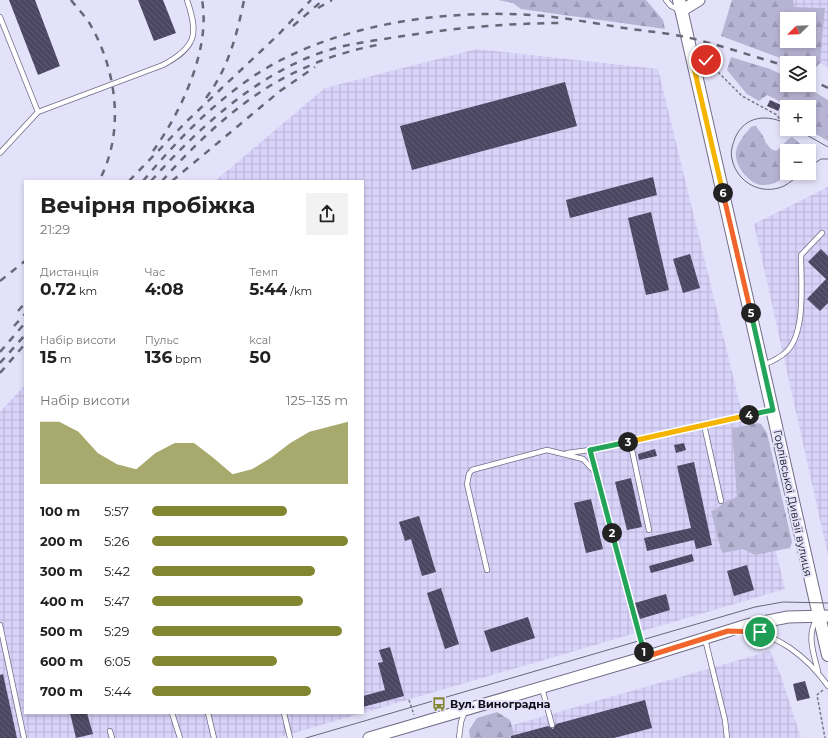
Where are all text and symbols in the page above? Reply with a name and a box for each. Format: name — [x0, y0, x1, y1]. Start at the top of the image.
north arrow — [780, 12, 816, 48]
map controls — [780, 12, 816, 180]
pin — [689, 43, 723, 77]
icon: check — [695, 49, 717, 71]
button: layers — [780, 56, 816, 92]
button: + — [780, 100, 816, 136]
button: − — [780, 144, 816, 180]
pin: 6 — [713, 183, 733, 203]
text: 6 — [719, 186, 727, 200]
text: Вечірня пробіжка — [40, 192, 255, 219]
button: share — [306, 193, 348, 235]
text: 21:29 — [40, 221, 70, 237]
text: Дистанція — [40, 265, 99, 279]
text: Час — [145, 265, 165, 279]
text: Темп — [249, 265, 278, 279]
text: 0.72 — [40, 279, 76, 299]
text: 4:08 — [145, 279, 184, 299]
text: 5:44 — [249, 279, 287, 299]
text: km — [76, 284, 97, 298]
text: /km — [287, 284, 312, 298]
pin: 5 — [741, 303, 761, 323]
text: 5 — [748, 306, 754, 320]
text: Набір висоти — [40, 333, 116, 347]
text: Пульс — [145, 333, 179, 347]
text: kcal — [249, 333, 271, 347]
text: 15 — [40, 347, 57, 367]
text: 136 — [145, 347, 172, 367]
text: 50 — [249, 347, 271, 367]
text: m — [57, 352, 71, 366]
text: bpm — [172, 352, 202, 366]
text: Набір висоти — [40, 392, 130, 408]
text: 125–135 m — [286, 392, 348, 408]
pin: 4 — [739, 405, 759, 425]
text: 4 — [745, 408, 753, 422]
street label: Горлівської Дивізії вулиця — [771, 428, 815, 578]
pin: 3 — [618, 432, 638, 452]
text: 3 — [625, 435, 631, 449]
text: 100 m — [40, 503, 80, 519]
text: 5:57 — [104, 503, 129, 519]
pin: 2 — [602, 523, 622, 543]
text: 2 — [609, 526, 615, 540]
text: 200 m — [40, 533, 83, 549]
text: 5:26 — [104, 533, 129, 549]
text: 300 m — [40, 563, 83, 579]
text: 5:42 — [104, 563, 130, 579]
text: 400 m — [40, 593, 84, 609]
text: 5:47 — [104, 593, 130, 609]
pin — [743, 615, 777, 649]
icon: arrive — [749, 621, 771, 643]
text: 500 m — [40, 623, 83, 639]
text: 5:29 — [104, 623, 129, 639]
pin: 1 — [634, 642, 654, 662]
text: 1 — [642, 645, 646, 659]
text: 600 m — [40, 653, 83, 669]
text: 6:05 — [104, 653, 131, 669]
text: 700 m — [40, 683, 83, 699]
text: 5:44 — [104, 683, 131, 699]
bus stop icon: Вул. Виноградна — [431, 696, 447, 712]
place label: Вул. Виноградна — [450, 697, 551, 711]

